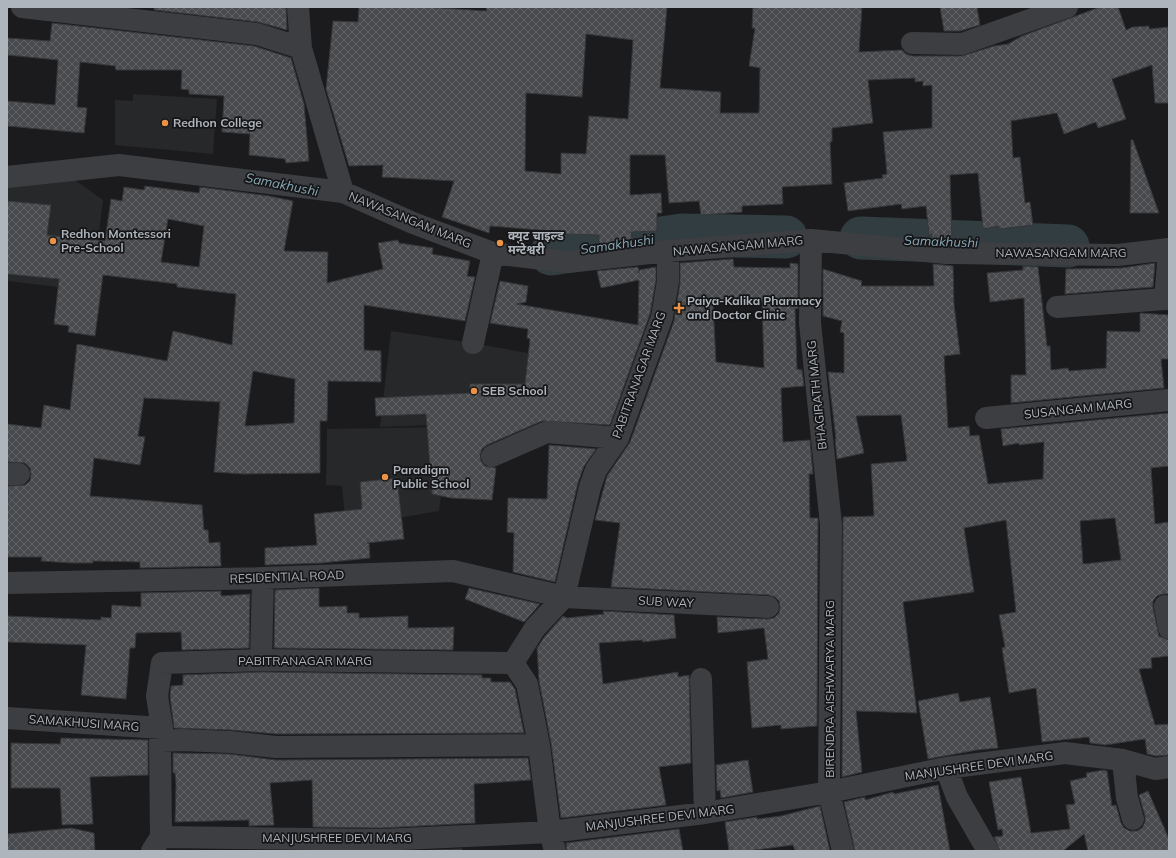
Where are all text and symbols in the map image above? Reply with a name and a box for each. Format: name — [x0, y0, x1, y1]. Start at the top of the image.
place label: Redhon College — [173, 115, 262, 130]
marker: Redhon College — [160, 118, 170, 128]
water label: Samakhushi — [244, 169, 321, 199]
street label: NAWASANGAM MARG — [347, 188, 474, 251]
place label: Redhon Montessori Pre-School — [61, 226, 171, 255]
place label: क्युट चाइल्ड मन्टेश्वरी — [508, 228, 564, 257]
water label: Samakhushi — [579, 231, 656, 257]
street label: NAWASANGAM MARG — [672, 232, 804, 259]
water label: Samakhushi — [904, 232, 979, 250]
marker: Redhon Montessori Pre-School — [48, 236, 58, 246]
marker: क्युट चाइल्ड मन्टेश्वरी — [495, 238, 505, 248]
street label: NAWASANGAM MARG — [996, 245, 1126, 260]
place label: Paiya-Kalika Pharmacy and Doctor Clinic — [687, 293, 822, 322]
marker: Paiya-Kalika Pharmacy and Doctor Clinic — [674, 303, 684, 313]
street label: PABITRANAGAR MARG — [609, 309, 669, 440]
street label: BHAGIRATH MARG — [803, 340, 830, 450]
place label: SEB School — [482, 383, 547, 398]
marker: SEB School — [469, 386, 479, 396]
street label: SUSANGAM MARG — [1023, 395, 1133, 422]
place label: Paradigm Public School — [393, 462, 469, 491]
marker: Paradigm Public School — [380, 472, 390, 482]
street label: RESIDENTIAL ROAD — [229, 567, 345, 586]
street label: SUB WAY — [638, 593, 695, 610]
street label: BIRENDRA AISHWARYA MARG — [822, 600, 837, 778]
street label: PABITRANAGAR MARG — [238, 653, 372, 668]
street label: SAMAKHUSI MARG — [28, 711, 140, 734]
street label: MANJUSHREE DEVI MARG — [904, 748, 1054, 783]
street label: MANJUSHREE DEVI MARG — [585, 801, 735, 834]
street label: MANJUSHREE DEVI MARG — [262, 830, 412, 845]

